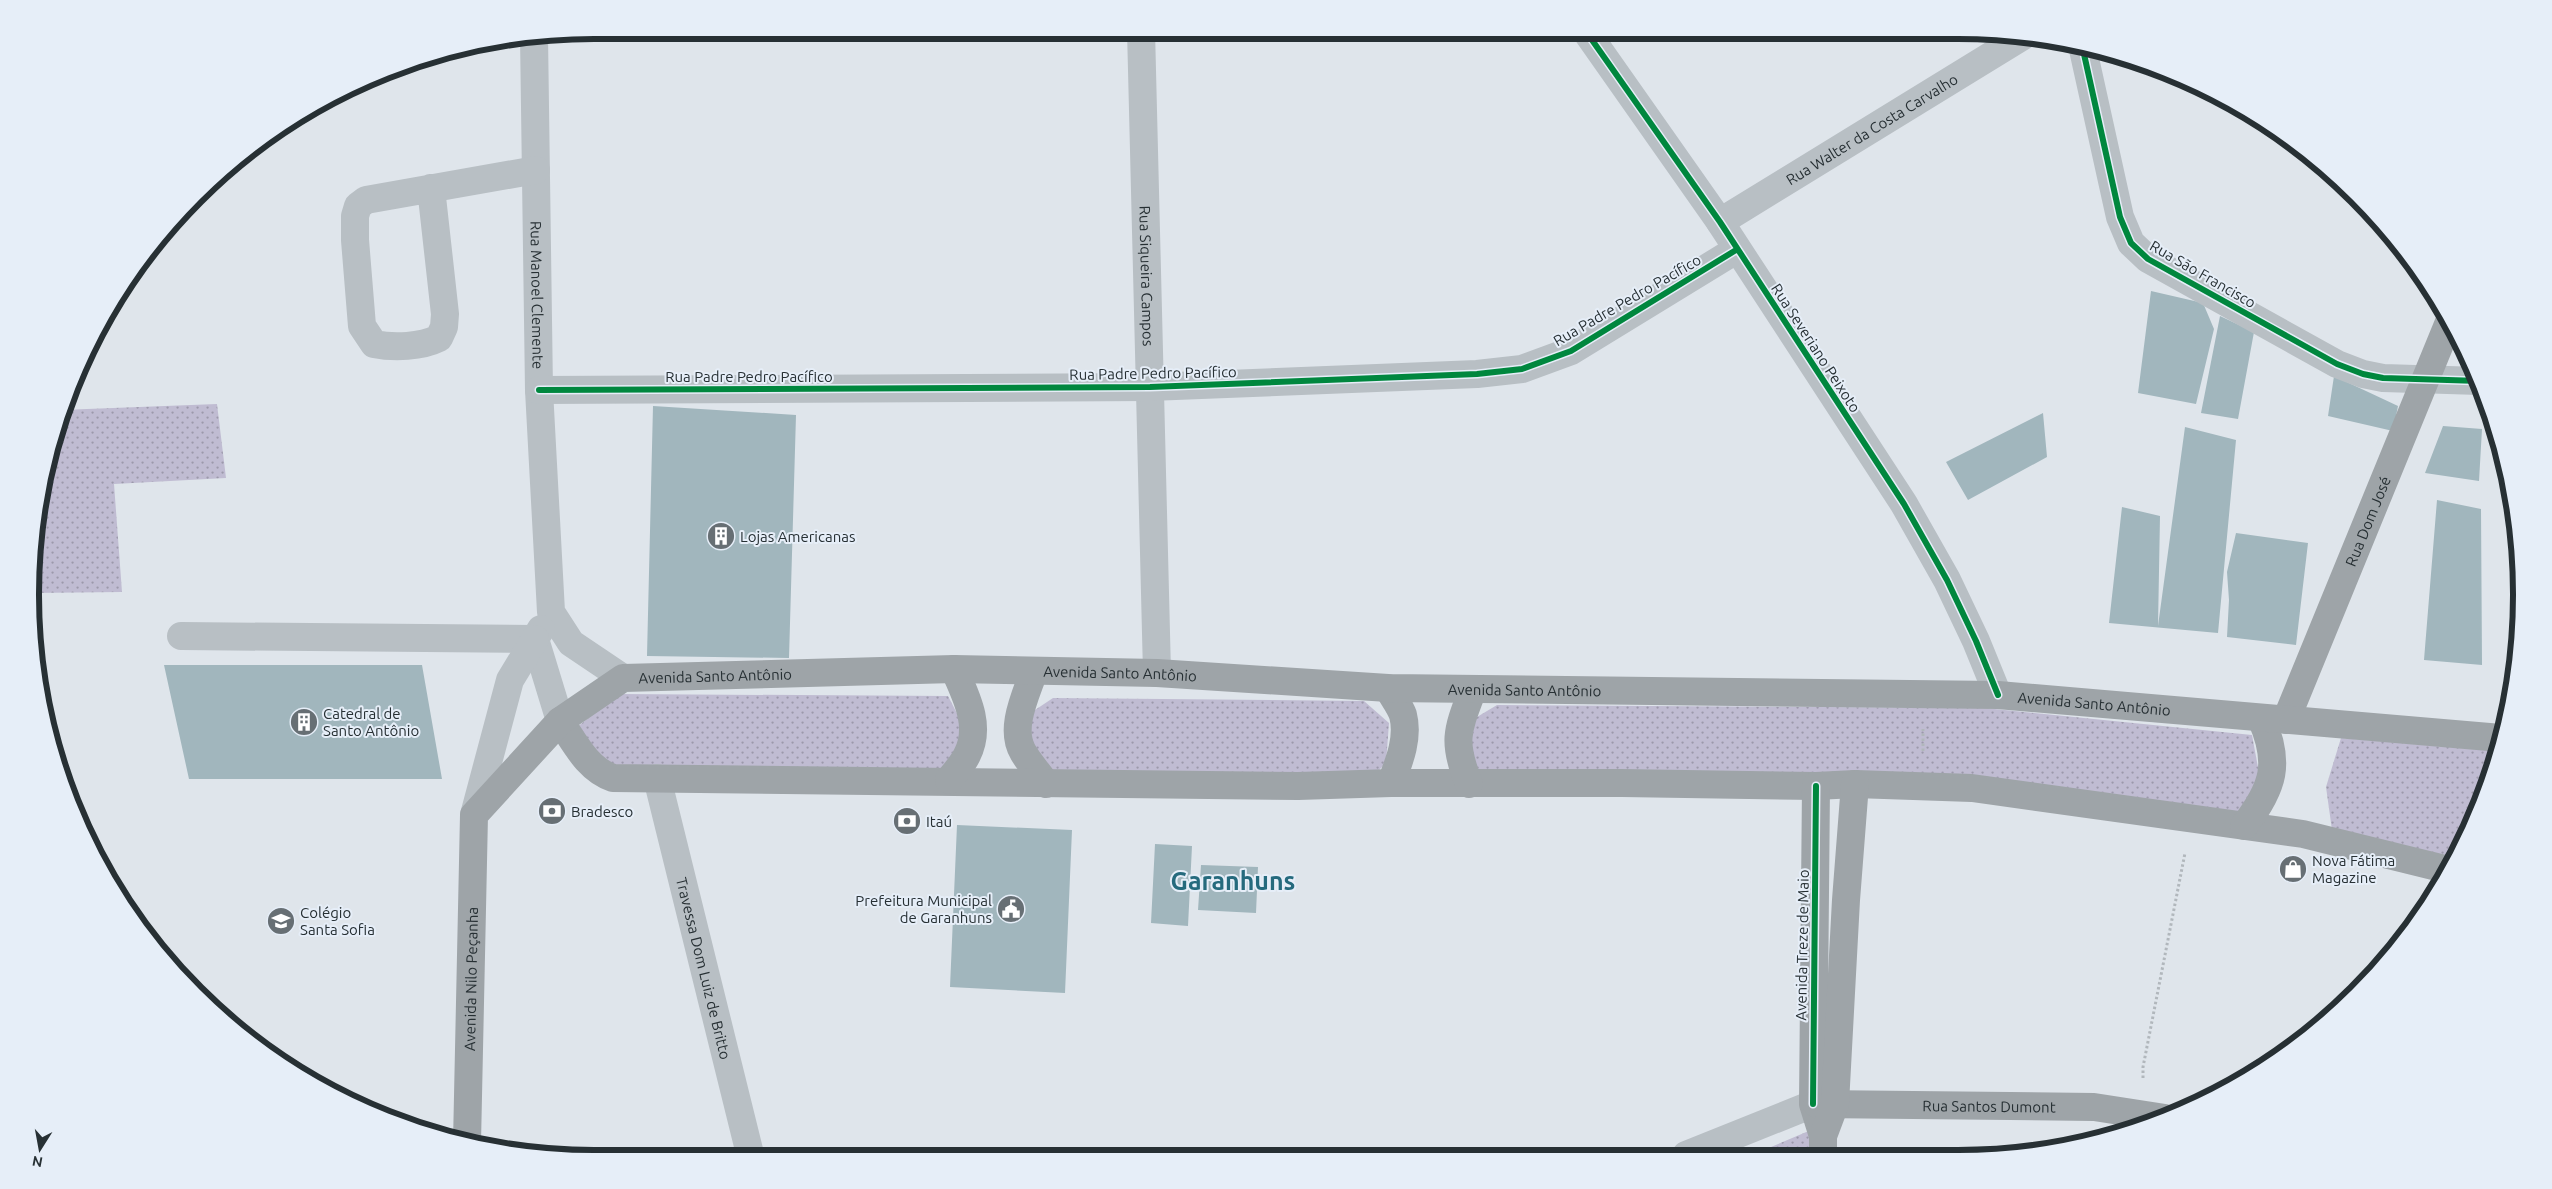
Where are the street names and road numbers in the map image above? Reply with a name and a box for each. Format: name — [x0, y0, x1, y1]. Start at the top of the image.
street label: Rua Walter da Costa Carvalho — [1783, 70, 1961, 188]
street label: Rua Siqueira Campos — [1137, 205, 1157, 346]
street label: Rua Manoel Clemente — [528, 221, 547, 369]
street label: Rua São Francisco — [2147, 237, 2259, 311]
street label: Rua Padre Pedro Pacífico — [1550, 251, 1704, 349]
street label: Rua Severiano Peixoto — [1768, 280, 1864, 416]
street label: Rua Padre Pedro Pacífico — [1069, 363, 1237, 383]
street label: Rua Padre Pedro Pacífico — [665, 368, 833, 385]
street label: Rua Dom José — [2341, 473, 2394, 569]
street label: Avenida Santo Antônio — [1043, 662, 1197, 684]
street label: Avenida Santo Antônio — [638, 665, 792, 686]
street label: Avenida Santo Antônio — [1448, 680, 1601, 699]
street label: Avenida Santo Antônio — [2017, 688, 2171, 718]
street label: Avenida Treze de Maio — [1792, 869, 1812, 1021]
street label: Travessa Dom Luiz de Britto — [673, 876, 735, 1061]
street label: Avenida Nilo Peçanha — [460, 907, 481, 1051]
street label: Rua Santos Dumont — [1922, 1097, 2056, 1115]

